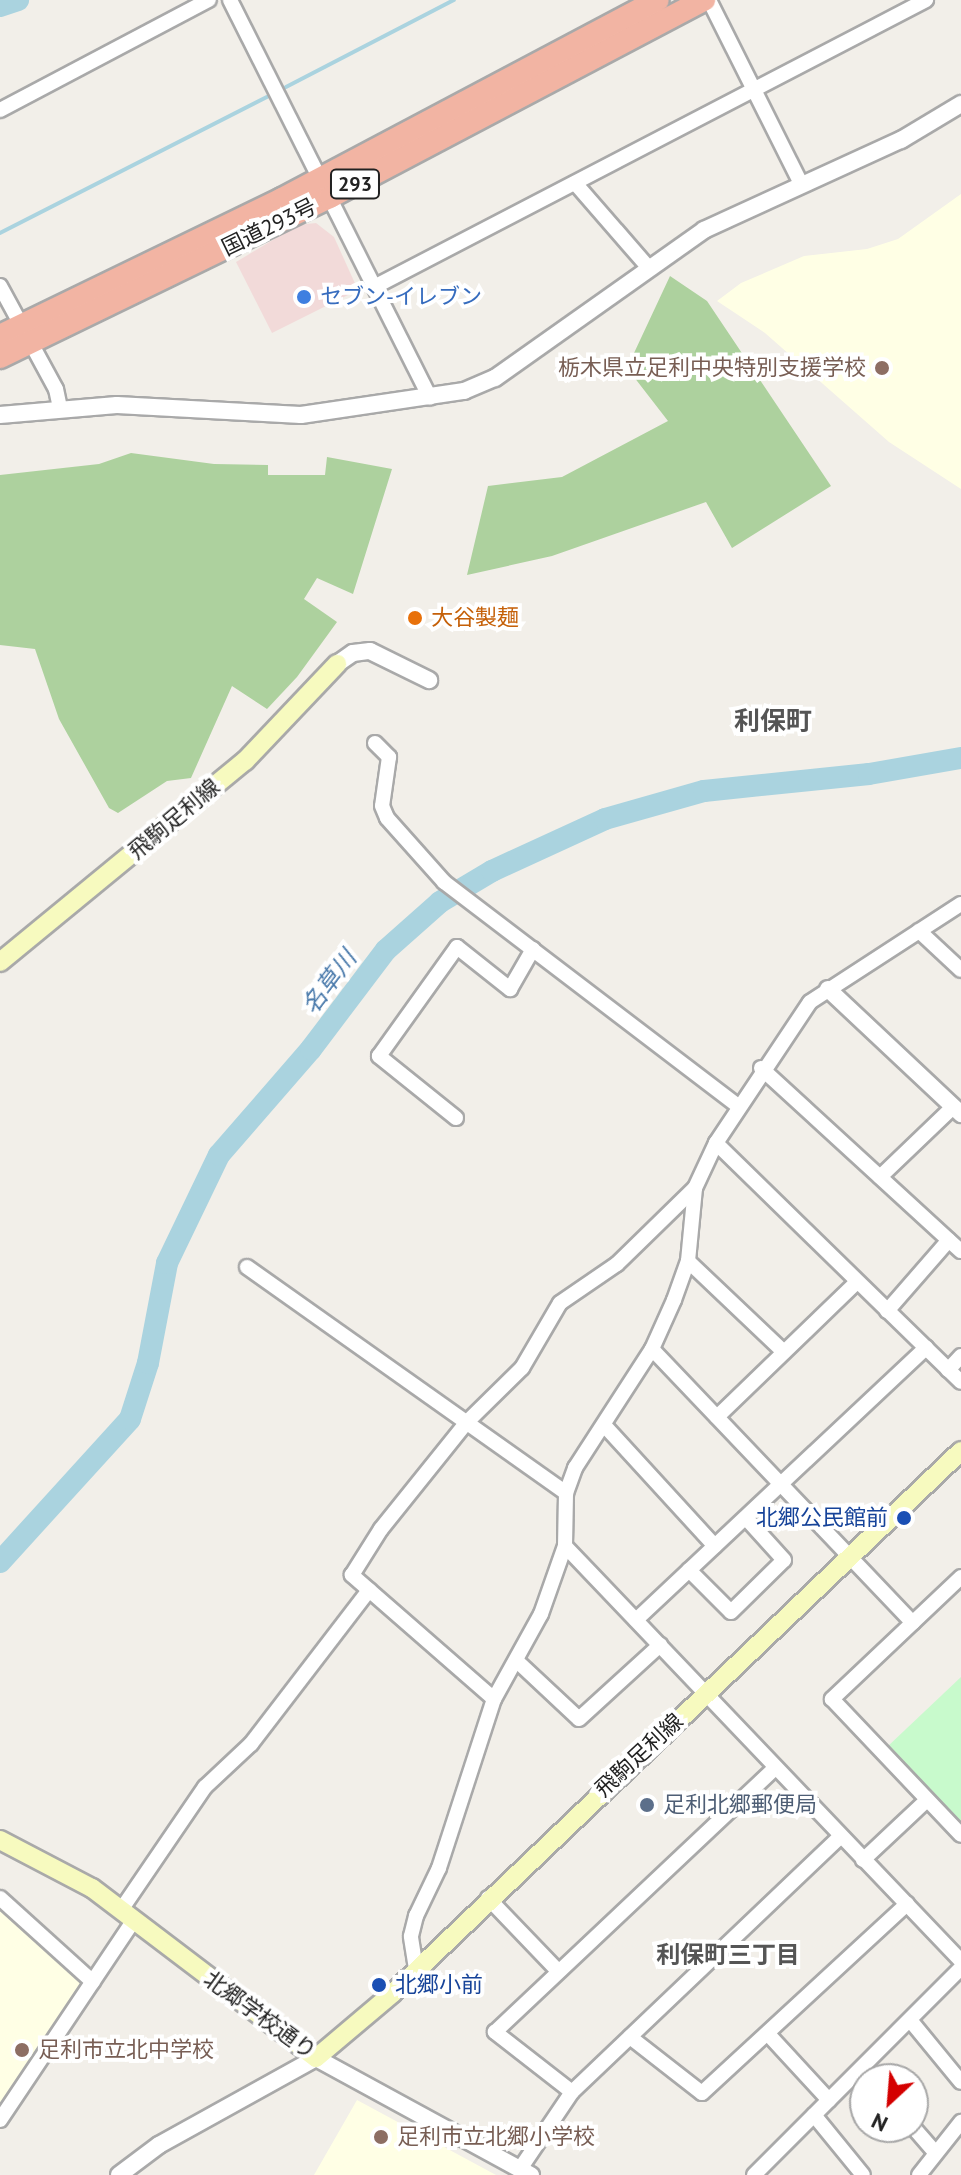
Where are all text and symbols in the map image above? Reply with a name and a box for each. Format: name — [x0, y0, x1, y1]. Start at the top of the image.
road number: 293 — [329, 168, 381, 200]
street label: 国道293号 — [217, 193, 321, 261]
place label: セブン-イレブン — [320, 284, 482, 310]
marker: セブン-イレブン — [295, 288, 313, 306]
place label: 栃木県立足利中央特別支援学校 — [558, 355, 866, 381]
marker: 栃木県立足利中央特別支援学校 — [873, 359, 891, 377]
place label: 大谷製麺 — [431, 605, 519, 631]
marker: 大谷製麺 — [406, 609, 424, 627]
district label: 利保町 — [734, 705, 812, 737]
street label: 飛駒足利線 — [123, 774, 225, 864]
water label: 名草川 — [296, 945, 362, 1019]
place label: 北郷公民館前 — [756, 1505, 888, 1531]
marker: 北郷公民館前 — [895, 1509, 913, 1527]
street label: 飛駒足利線 — [590, 1708, 688, 1802]
place label: 足利北郷郵便局 — [663, 1792, 817, 1818]
marker: 足利北郷郵便局 — [638, 1796, 656, 1814]
district label: 利保町三丁目 — [656, 1941, 800, 1969]
street label: 北郷学校通り — [199, 1966, 321, 2064]
place label: 北郷小前 — [395, 1972, 483, 1998]
marker: 北郷小前 — [370, 1976, 388, 1994]
place label: 足利市立北中学校 — [38, 2037, 214, 2063]
marker: 足利市立北中学校 — [13, 2041, 31, 2059]
north arrow — [849, 2063, 929, 2143]
text: N — [867, 2107, 892, 2139]
place label: 足利市立北郷小学校 — [397, 2124, 595, 2150]
marker: 足利市立北郷小学校 — [372, 2128, 390, 2146]

